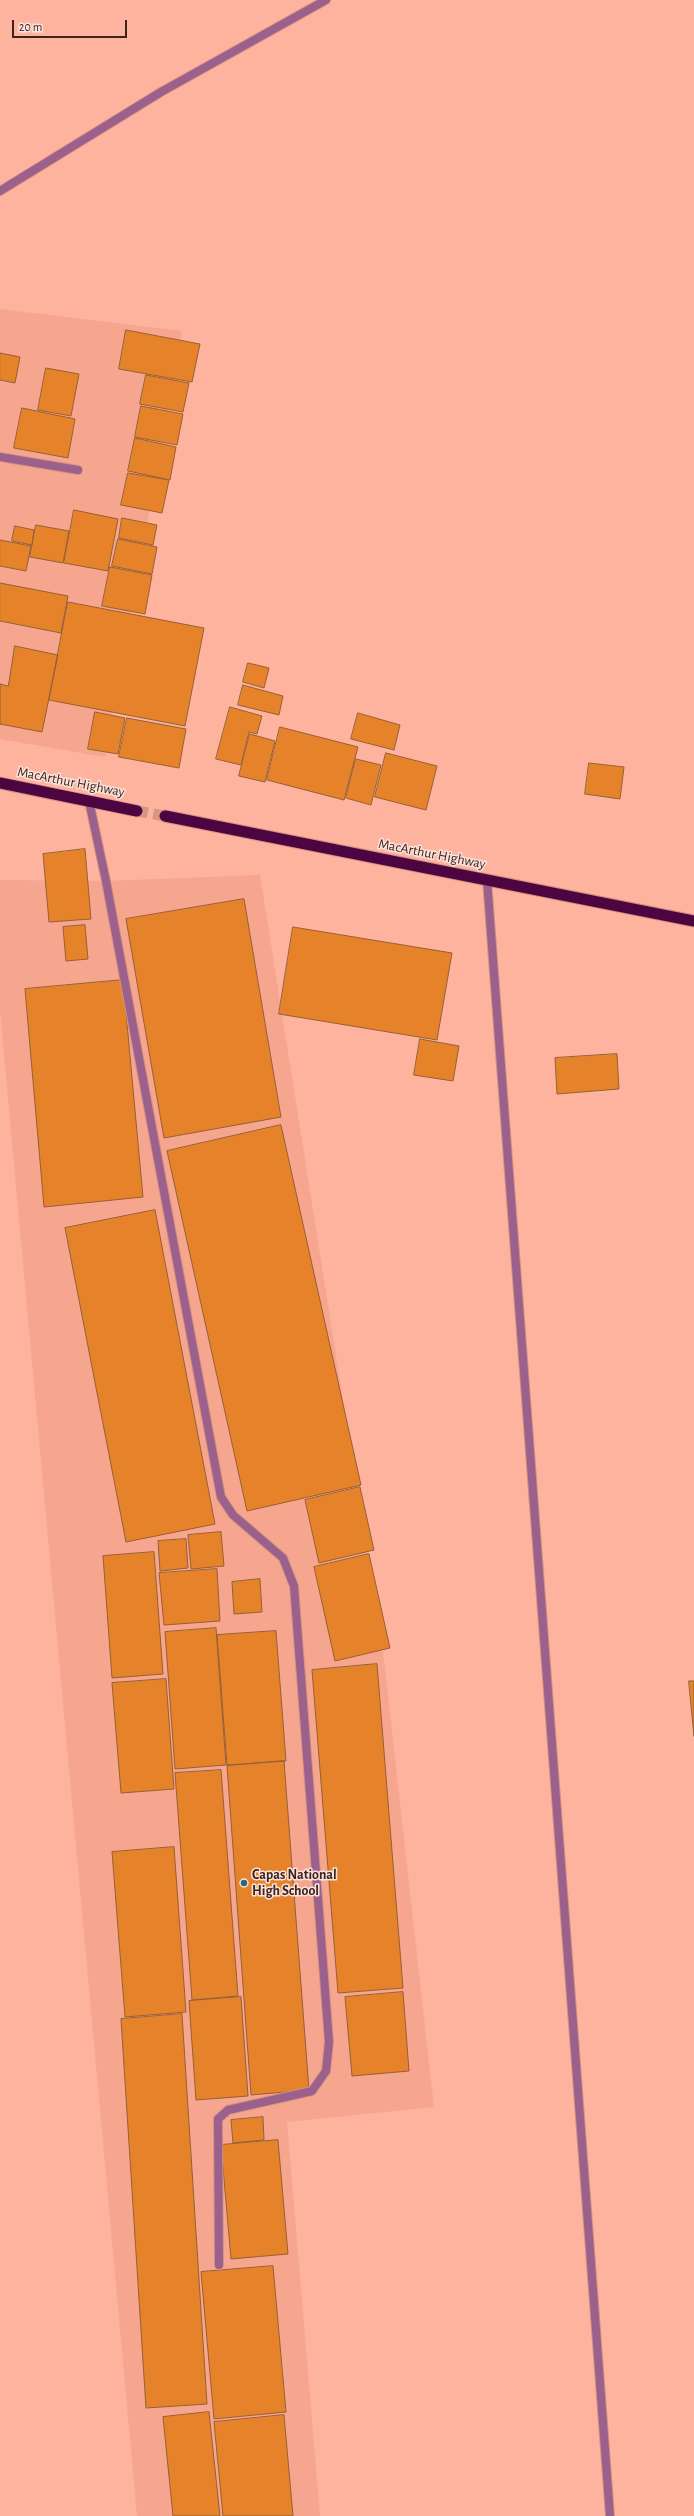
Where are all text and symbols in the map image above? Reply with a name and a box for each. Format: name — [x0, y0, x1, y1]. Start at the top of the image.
scale bar — [14, 12, 129, 38]
text: 20 m — [19, 21, 42, 33]
street label: MacArthur Highway — [16, 763, 126, 801]
street label: MacArthur Highway — [377, 835, 487, 873]
place label: Capas National High School — [252, 1867, 337, 1900]
marker: Capas National High School — [239, 1878, 249, 1888]

